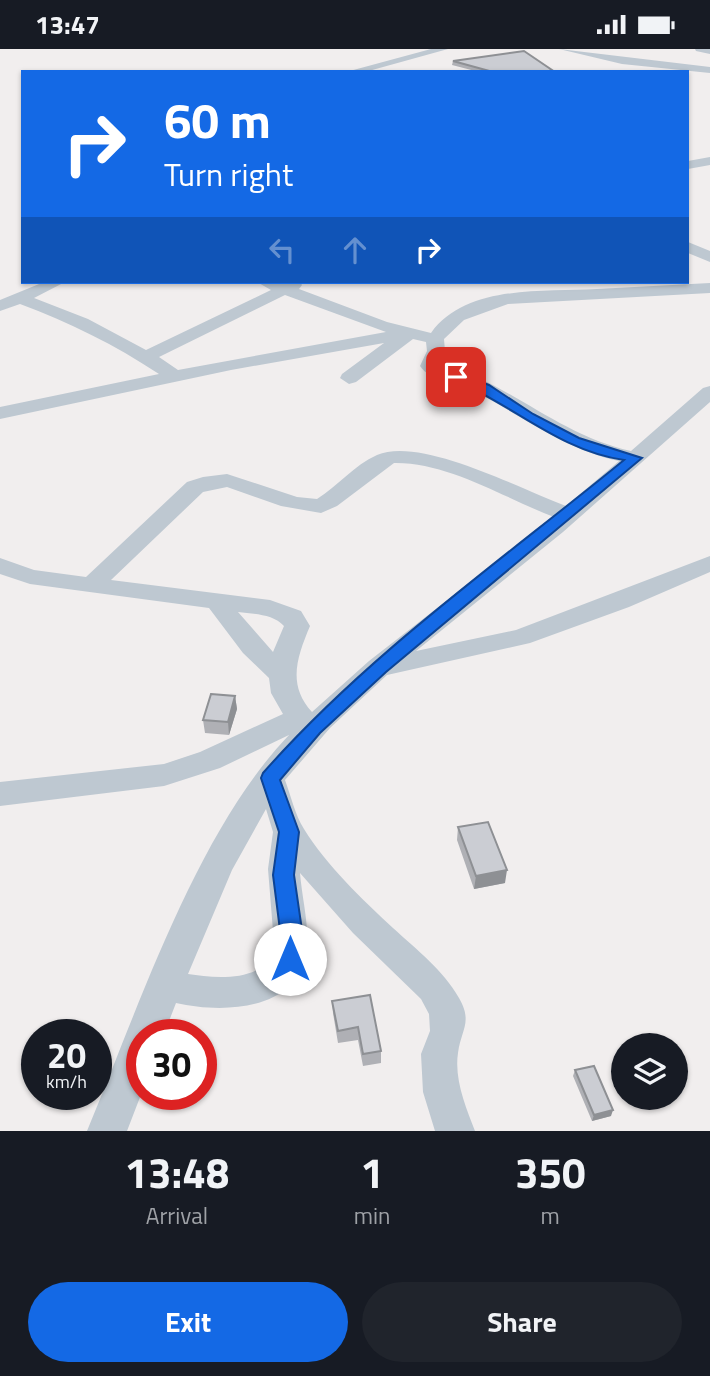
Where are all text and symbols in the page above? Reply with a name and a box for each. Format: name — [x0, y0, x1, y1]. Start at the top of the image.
text: 13:47 — [35, 5, 100, 44]
text: 60 m — [164, 82, 271, 157]
icon: right — [49, 98, 140, 189]
text: Turn right — [164, 150, 293, 198]
icon: left — [263, 231, 301, 269]
icon: ahead — [336, 231, 374, 269]
icon: right — [409, 231, 447, 269]
pin — [426, 347, 486, 407]
icon: arrive — [437, 358, 475, 396]
position arrow — [253, 922, 327, 996]
speed limit sign: 30 — [126, 1019, 217, 1110]
text: 20 — [47, 1028, 86, 1082]
map controls — [611, 1033, 688, 1110]
button: layers — [611, 1033, 688, 1110]
text: km/h — [46, 1068, 87, 1095]
text: 13:48 — [124, 1140, 229, 1204]
text: 1 — [360, 1140, 384, 1204]
text: 350 — [515, 1140, 585, 1204]
text: Arrival — [146, 1198, 208, 1233]
text: min — [354, 1198, 390, 1233]
text: m — [541, 1198, 560, 1233]
button: Exit — [28, 1282, 348, 1362]
button: Share — [362, 1282, 682, 1362]

